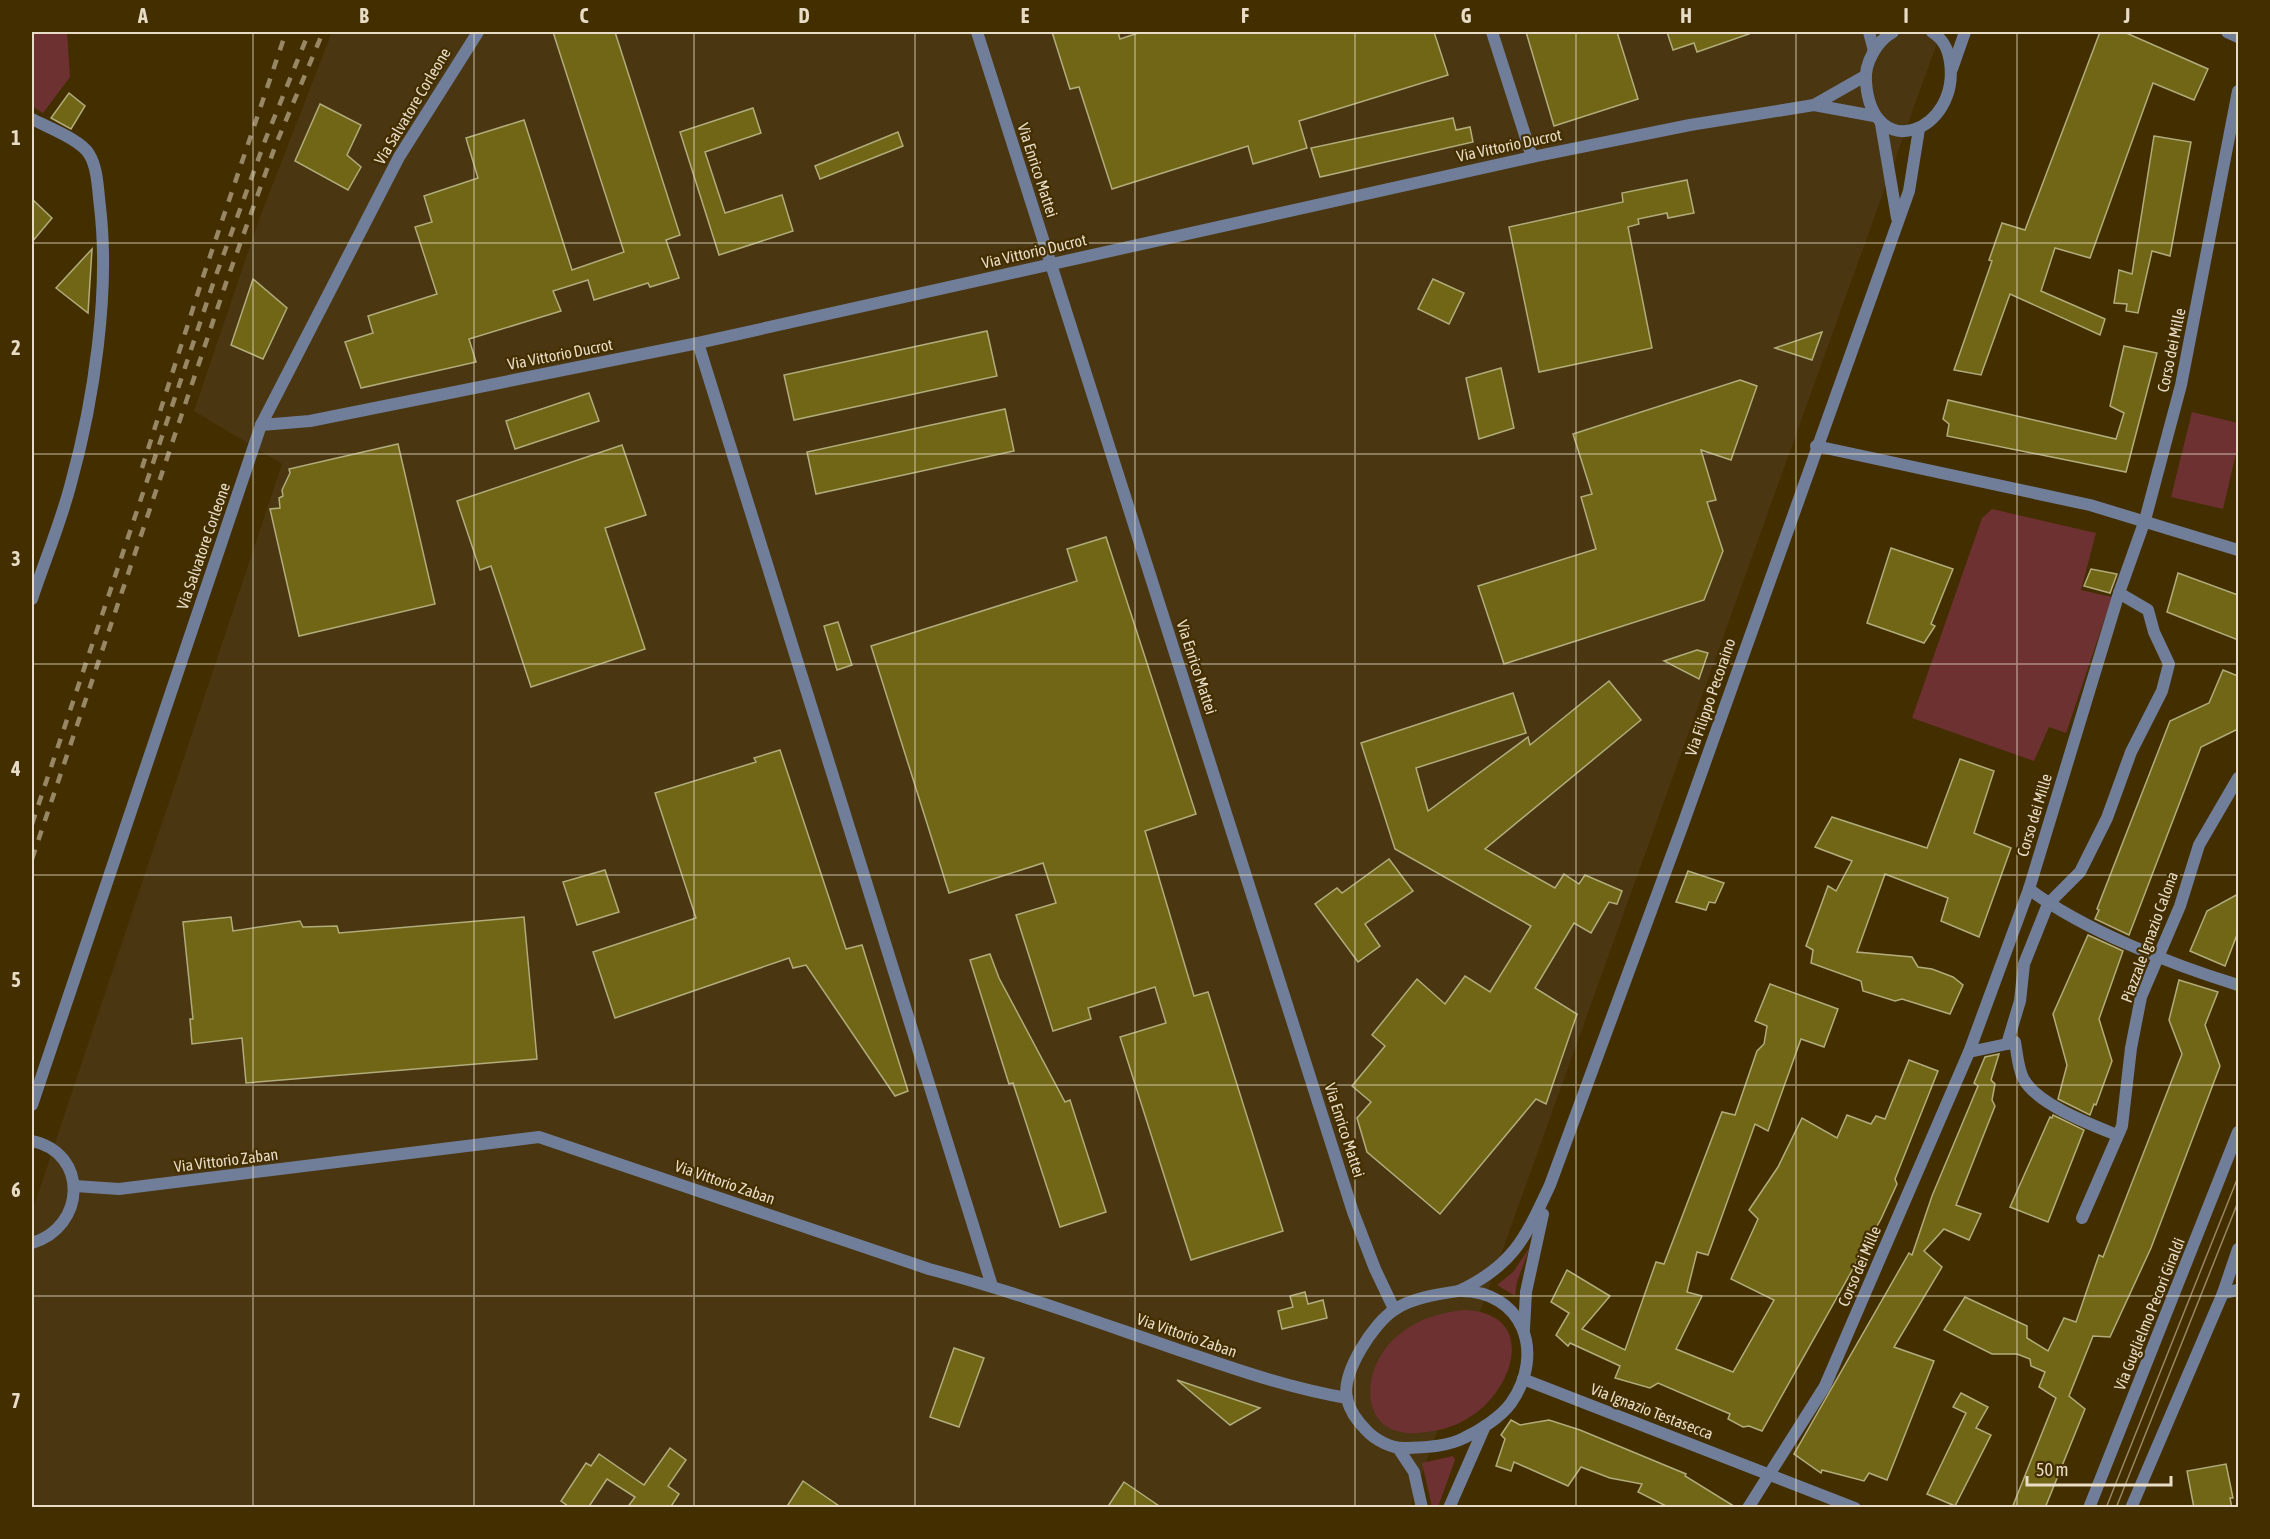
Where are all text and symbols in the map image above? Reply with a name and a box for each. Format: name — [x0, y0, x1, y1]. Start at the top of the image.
text: A — [137, 4, 148, 27]
text: B — [359, 4, 369, 27]
text: C — [580, 4, 589, 27]
text: D — [798, 4, 810, 27]
text: E — [1021, 4, 1030, 27]
text: F — [1241, 4, 1249, 27]
text: G — [1461, 4, 1472, 27]
text: H — [1680, 4, 1692, 27]
text: I — [1903, 4, 1909, 27]
text: J — [2123, 4, 2130, 27]
street label: Via Salvatore Corleone — [370, 45, 454, 167]
street label: Via Enrico Mattei — [1014, 121, 1062, 219]
street label: Via Vittorio Ducrot — [1455, 125, 1563, 165]
text: 1 — [11, 126, 21, 149]
street label: Via Vittorio Ducrot — [980, 230, 1088, 272]
street label: Corso dei Mille — [2153, 306, 2189, 394]
street label: Via Vittorio Ducrot — [506, 335, 615, 373]
text: 2 — [11, 336, 21, 359]
street label: Via Salvatore Corleone — [173, 480, 233, 612]
text: 3 — [11, 547, 21, 570]
street label: Via Enrico Mattei — [1173, 618, 1221, 716]
street label: Via Filippo Pecoraino — [1681, 636, 1740, 758]
text: 4 — [10, 757, 21, 780]
street label: Corso dei Mille — [2013, 771, 2055, 859]
street label: Piazzale Ignazio Calona — [2117, 869, 2182, 1005]
text: 5 — [11, 968, 21, 991]
street label: Via Enrico Mattei — [1321, 1081, 1369, 1179]
street label: Via Vittorio Zaban — [173, 1145, 279, 1175]
street label: Via Vittorio Zaban — [673, 1156, 777, 1208]
text: 6 — [11, 1178, 21, 1201]
street label: Corso dei Mille — [1834, 1223, 1884, 1309]
street label: Via Guglielmo Pecori Giraldi — [2110, 1235, 2189, 1393]
street label: Via Vittorio Zaban — [1135, 1309, 1239, 1361]
street label: Via Ignazio Testasecca — [1588, 1379, 1716, 1444]
text: 7 — [11, 1389, 21, 1412]
scale bar — [2027, 1449, 2171, 1487]
text: 50 m — [2036, 1459, 2068, 1480]

